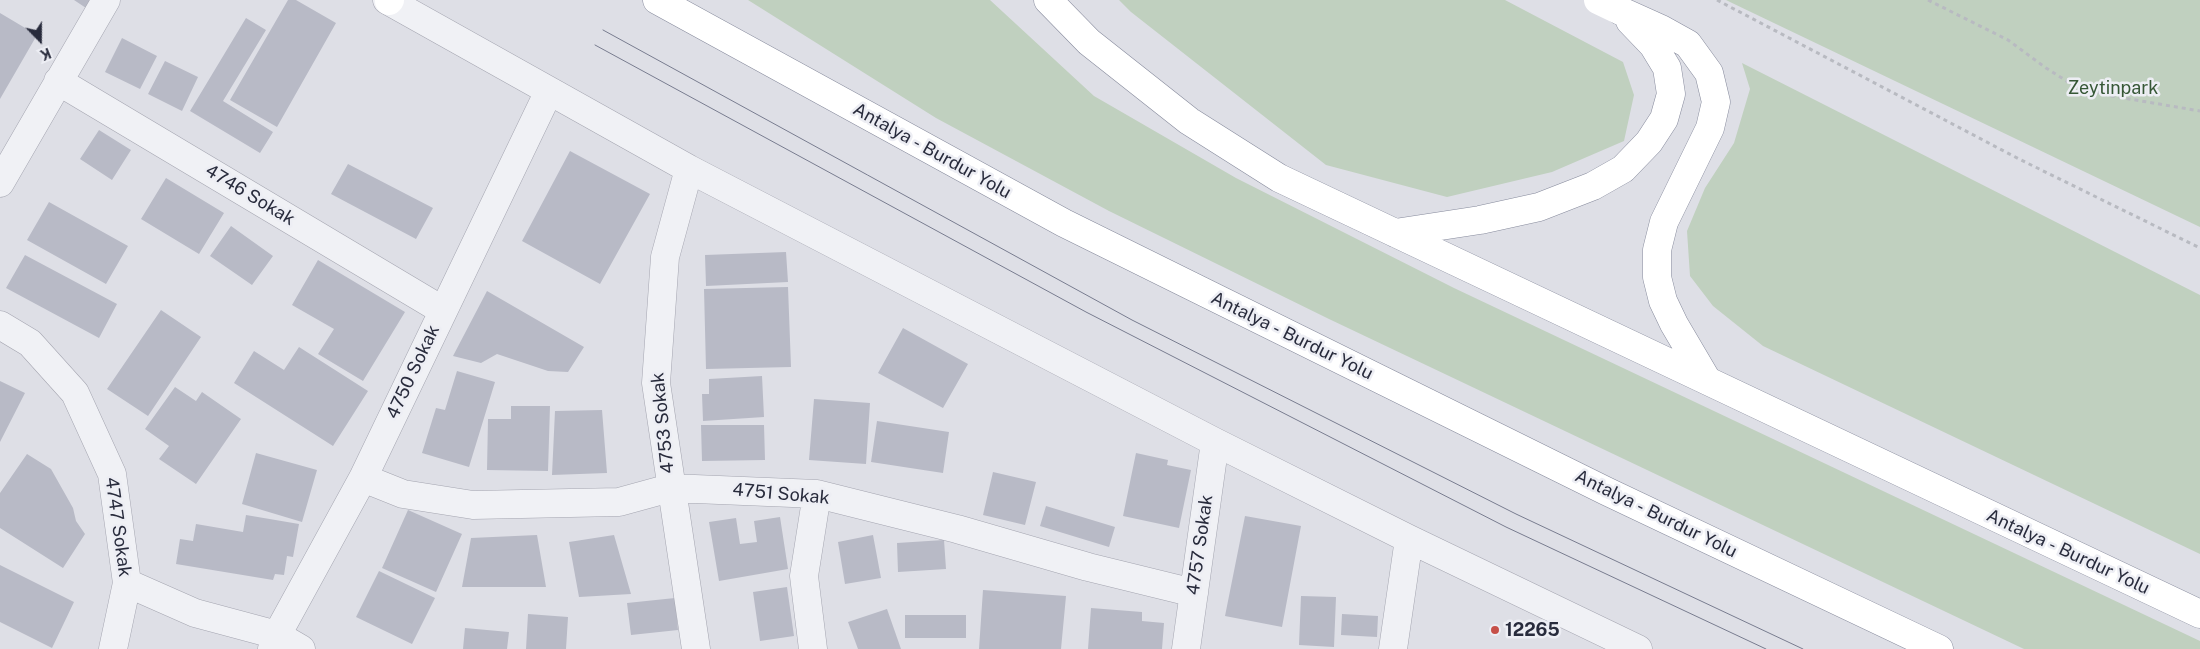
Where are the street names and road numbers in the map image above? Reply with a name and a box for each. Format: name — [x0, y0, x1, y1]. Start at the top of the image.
street label: Antalya - Burdur Yolu — [849, 99, 1015, 203]
street label: 4746 Sokak — [201, 160, 299, 230]
street label: Antalya - Burdur Yolu — [1207, 287, 1377, 385]
street label: 4750 Sokak — [382, 322, 444, 422]
street label: 4753 Sokak — [647, 371, 679, 475]
street label: Antalya - Burdur Yolu — [1571, 465, 1741, 563]
street label: 4747 Sokak — [100, 476, 136, 578]
street label: 4751 Sokak — [731, 479, 831, 509]
street label: 4757 Sokak — [1182, 493, 1218, 597]
street label: Antalya - Burdur Yolu — [1983, 505, 2153, 599]

